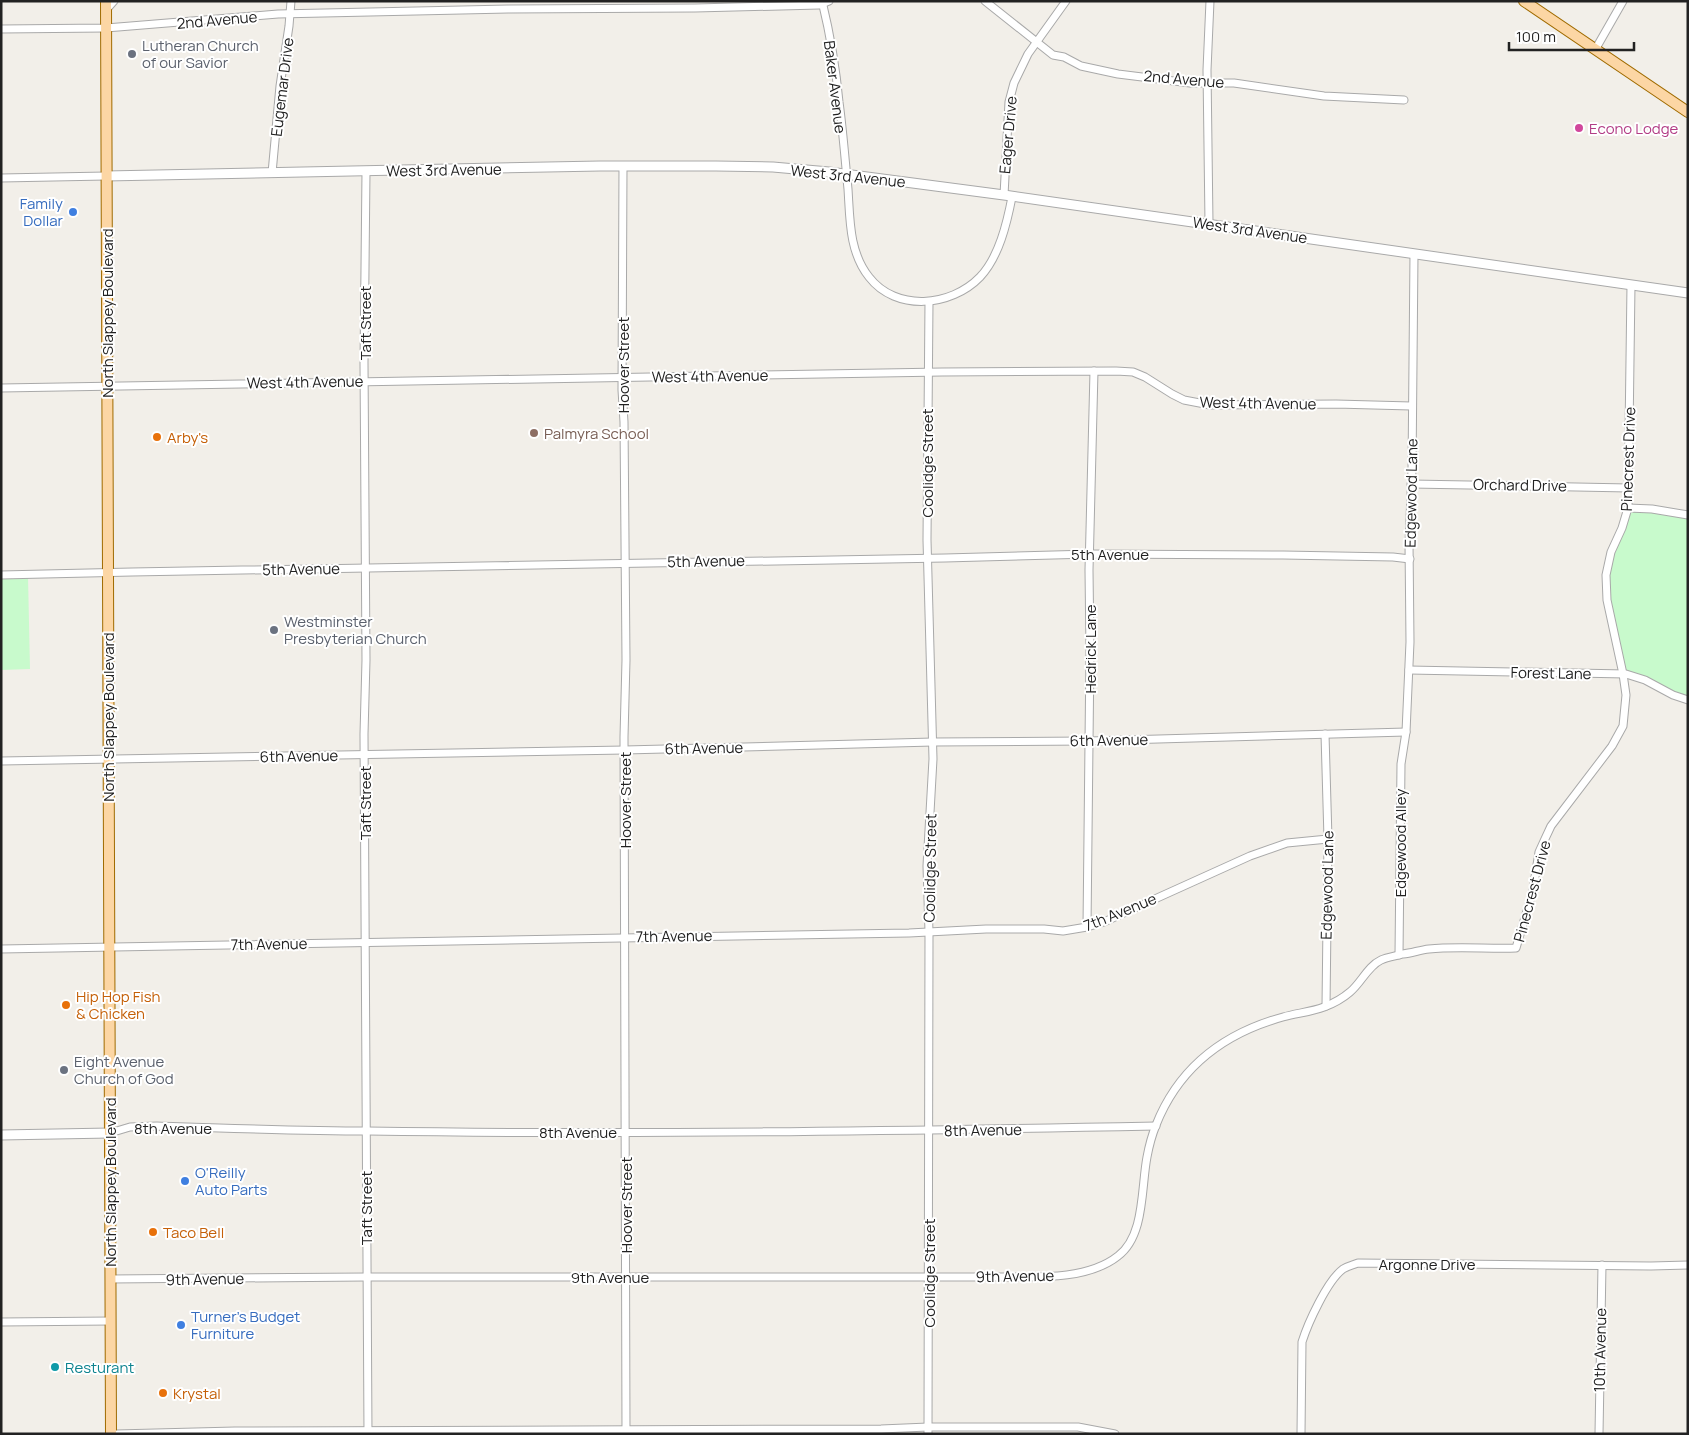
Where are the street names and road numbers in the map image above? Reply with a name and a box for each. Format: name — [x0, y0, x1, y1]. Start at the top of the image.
street label: 2nd Avenue — [176, 6, 258, 34]
street label: Eugemar Drive — [266, 36, 299, 138]
street label: Baker Avenue — [819, 39, 851, 135]
street label: 2nd Avenue — [1143, 65, 1225, 93]
street label: Eager Drive — [994, 95, 1022, 175]
street label: West 3rd Avenue — [386, 158, 502, 182]
street label: West 3rd Avenue — [789, 160, 907, 193]
street label: West 3rd Avenue — [1191, 212, 1309, 248]
street label: North Slappey Boulevard — [97, 228, 118, 398]
street label: Taft Street — [355, 286, 376, 360]
street label: Hoover Street — [613, 317, 634, 413]
street label: West 4th Avenue — [651, 364, 769, 388]
street label: West 4th Avenue — [246, 370, 364, 394]
street label: West 4th Avenue — [1199, 391, 1317, 415]
street label: Pinecrest Drive — [1616, 406, 1640, 512]
street label: Coolidge Street — [917, 408, 938, 518]
street label: Edgewood Lane — [1400, 438, 1422, 548]
street label: Orchard Drive — [1473, 474, 1567, 496]
street label: 5th Avenue — [1071, 544, 1149, 565]
street label: 5th Avenue — [667, 550, 745, 572]
street label: 5th Avenue — [262, 558, 340, 580]
street label: Hedrick Lane — [1080, 604, 1101, 694]
street label: North Slappey Boulevard — [98, 632, 119, 802]
street label: Forest Lane — [1510, 662, 1592, 684]
street label: 6th Avenue — [1070, 729, 1149, 751]
street label: 6th Avenue — [665, 737, 744, 759]
street label: 6th Avenue — [260, 745, 339, 767]
street label: Hoover Street — [615, 752, 636, 848]
street label: Taft Street — [355, 766, 376, 840]
street label: Edgewood Alley — [1390, 789, 1411, 897]
street label: Coolidge Street — [919, 813, 941, 923]
street label: Edgewood Lane — [1316, 830, 1338, 940]
street label: Pinecrest Drive — [1508, 838, 1556, 944]
street label: 7th Avenue — [1080, 888, 1160, 936]
street label: 7th Avenue — [635, 925, 713, 947]
street label: 7th Avenue — [230, 933, 308, 955]
street label: North Slappey Boulevard — [100, 1097, 121, 1267]
street label: 8th Avenue — [134, 1118, 212, 1139]
street label: 8th Avenue — [944, 1119, 1022, 1141]
street label: 8th Avenue — [539, 1122, 617, 1143]
street label: Hoover Street — [616, 1157, 637, 1253]
street label: Taft Street — [356, 1171, 377, 1245]
street label: Coolidge Street — [919, 1218, 940, 1328]
street label: Argonne Drive — [1379, 1254, 1476, 1275]
street label: 9th Avenue — [976, 1265, 1055, 1287]
street label: 9th Avenue — [571, 1267, 650, 1288]
street label: 9th Avenue — [166, 1268, 245, 1290]
street label: 10th Avenue — [1589, 1307, 1611, 1392]

